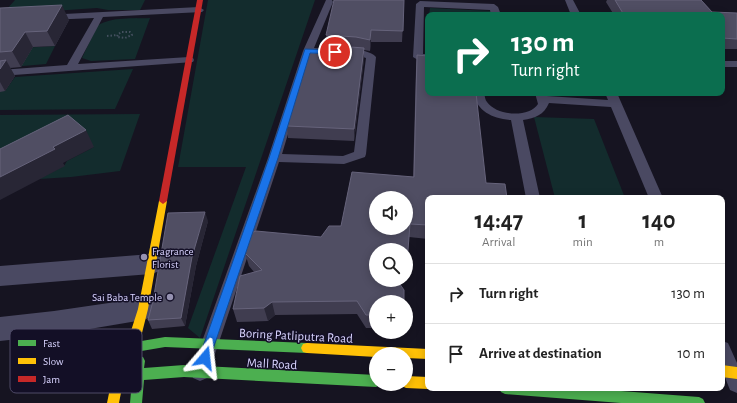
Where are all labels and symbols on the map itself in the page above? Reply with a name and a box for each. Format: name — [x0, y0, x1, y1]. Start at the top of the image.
pin — [318, 35, 352, 69]
place label: Fragrance Florist — [152, 246, 194, 270]
marker: Fragrance Florist — [139, 252, 149, 262]
place label: Sai Baba Temple — [92, 292, 162, 303]
marker: Sai Baba Temple — [165, 292, 175, 302]
street label: Boring Patliputra Road — [239, 327, 353, 346]
legend — [10, 329, 142, 393]
position arrow — [184, 337, 226, 379]
text: Fast — [43, 338, 61, 349]
text: Slow — [43, 356, 64, 367]
street label: Mall Road — [246, 357, 298, 372]
text: Jam — [43, 374, 60, 385]

